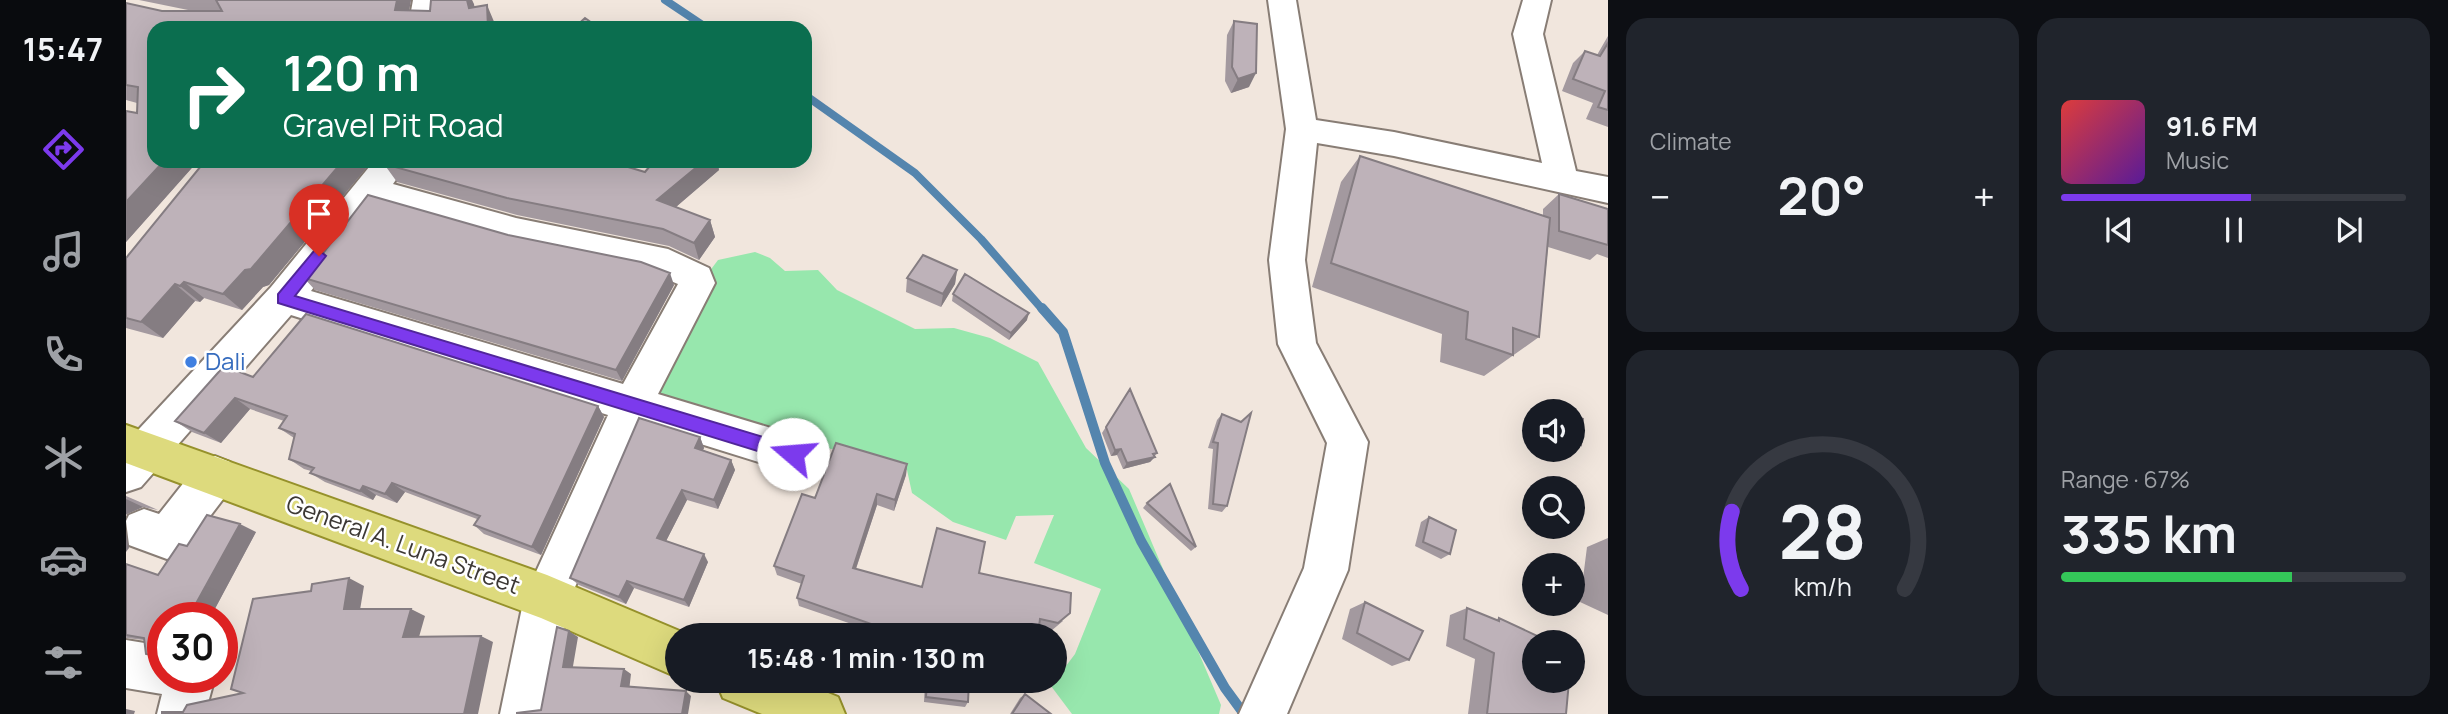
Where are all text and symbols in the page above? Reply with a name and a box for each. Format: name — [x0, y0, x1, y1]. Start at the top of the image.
text: 15:47 — [23, 27, 103, 71]
text: 120 m — [283, 39, 420, 106]
icon: right — [168, 49, 259, 140]
text: Gravel Pit Road — [283, 103, 504, 147]
text: 91.6 FM — [2166, 108, 2258, 144]
icon: directions — [39, 125, 88, 174]
text: Climate — [1650, 125, 1732, 157]
text: Music — [2166, 144, 2229, 176]
text: 20° — [1778, 160, 1866, 231]
text: − — [1650, 170, 1671, 222]
text: + — [1973, 170, 1995, 222]
pin — [289, 184, 349, 256]
icon: arrive — [300, 195, 338, 233]
icon: previous — [2100, 211, 2138, 249]
icon: pause — [2215, 211, 2253, 249]
icon: next — [2330, 211, 2368, 249]
icon: music — [39, 227, 88, 276]
icon: phone — [39, 330, 88, 379]
place label: Dali — [205, 344, 246, 377]
marker: Dali — [183, 354, 199, 370]
map controls — [1522, 399, 1585, 693]
button: sound — [1522, 399, 1585, 462]
position arrow — [756, 417, 830, 491]
icon: climate — [39, 433, 88, 482]
text: Range · 67% — [2061, 463, 2190, 495]
button: search — [1522, 476, 1585, 539]
text: 28 — [1779, 481, 1866, 581]
street label: General A. Luna Street — [282, 486, 525, 601]
text: 335 km — [2061, 498, 2237, 569]
icon: car — [39, 535, 88, 584]
button: + — [1522, 553, 1585, 616]
text: km/h — [1793, 569, 1852, 604]
speed limit sign: 30 — [147, 602, 238, 693]
button: − — [1522, 630, 1585, 693]
icon: filters — [39, 638, 88, 687]
text: 15:48 · 1 min · 130 m — [747, 640, 985, 676]

